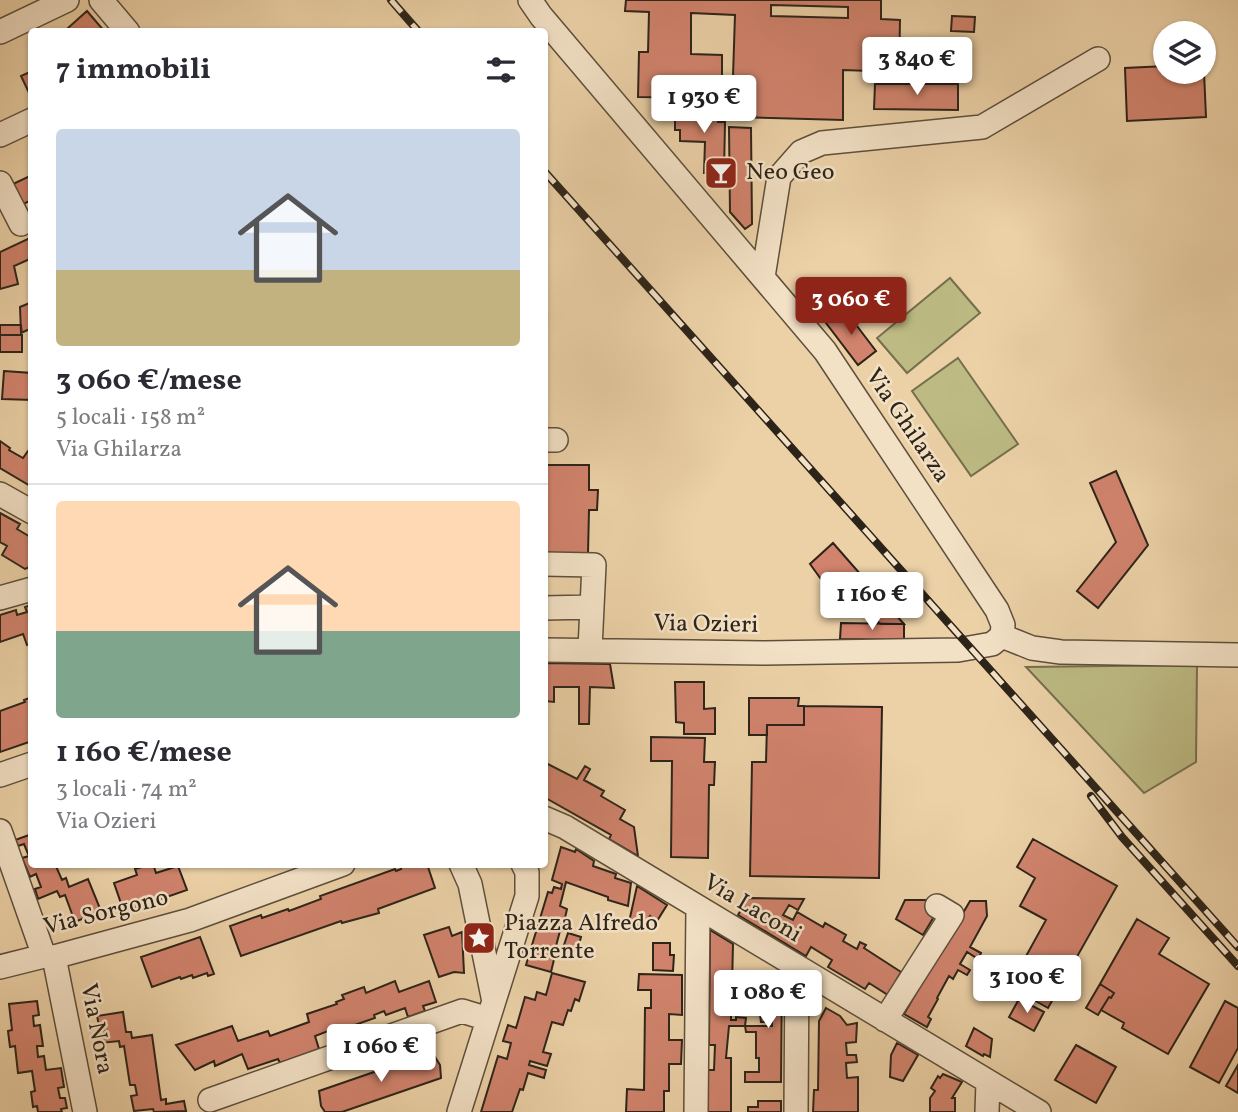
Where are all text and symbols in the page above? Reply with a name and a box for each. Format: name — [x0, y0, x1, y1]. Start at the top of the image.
map controls — [1153, 21, 1216, 84]
button: layers — [1153, 21, 1216, 84]
pin: 3 840 € — [852, 38, 982, 97]
text: 3 840 € — [878, 44, 956, 76]
text: 7 immobili — [56, 49, 211, 91]
icon: filters — [482, 51, 520, 89]
pin: 1 930 € — [639, 76, 769, 135]
text: 1 930 € — [667, 82, 741, 114]
bar icon: Neo Geo — [702, 154, 740, 192]
place label: Neo Geo — [746, 156, 834, 190]
icon: home — [225, 175, 351, 301]
pin: 3 060 € — [786, 278, 916, 337]
text: 3 060 € — [812, 284, 891, 316]
text: 3 060 €/mese — [56, 360, 242, 402]
street label: Via Ghilarza — [856, 362, 958, 490]
text: 5 locali · 158 m² — [56, 402, 205, 434]
text: Via Ghilarza — [56, 434, 182, 466]
icon: home — [225, 547, 351, 673]
pin: 1 160 € — [807, 572, 937, 632]
text: 1 160 € — [836, 579, 908, 611]
street label: Via Ozieri — [653, 607, 759, 643]
text: 1 160 €/mese — [56, 732, 232, 774]
text: 3 locali · 74 m² — [56, 774, 197, 806]
text: Via Ozieri — [56, 806, 156, 838]
street label: Via Laconi — [696, 866, 808, 952]
street label: Via Sorgono — [40, 881, 172, 945]
place label: Piazza Alfredo Torrente — [504, 907, 658, 969]
place icon: Piazza Alfredo Torrente — [460, 919, 498, 957]
pin: 3 100 € — [962, 956, 1092, 1015]
text: 3 100 € — [989, 962, 1065, 994]
pin: 1 080 € — [703, 970, 833, 1030]
text: 1 080 € — [730, 977, 806, 1009]
street label: Via Nora — [71, 981, 121, 1077]
pin: 1 060 € — [316, 1024, 446, 1084]
text: 1 060 € — [343, 1031, 419, 1063]

